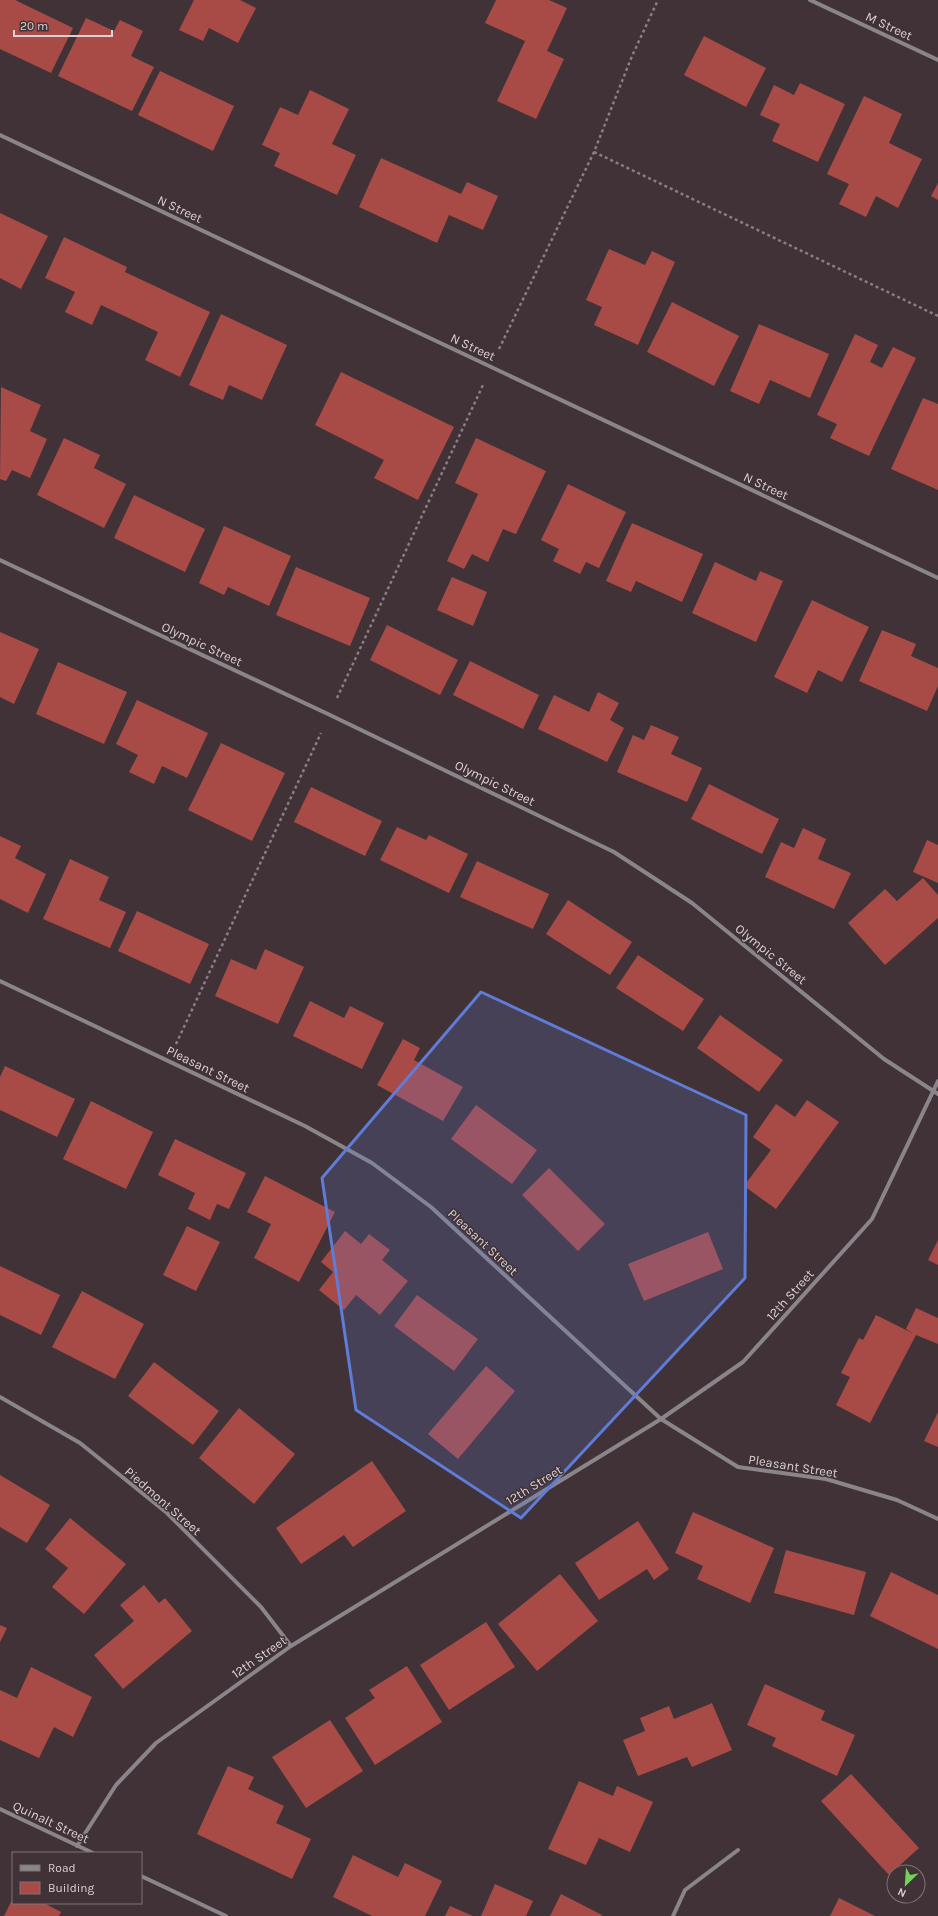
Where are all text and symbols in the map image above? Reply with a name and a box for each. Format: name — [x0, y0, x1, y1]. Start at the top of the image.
street label: M Street — [863, 9, 915, 43]
scale bar — [14, 12, 112, 38]
text: 20 m — [20, 19, 48, 33]
street label: N Street — [155, 192, 205, 226]
street label: N Street — [448, 330, 498, 364]
street label: N Street — [741, 469, 791, 503]
street label: Olympic Street — [159, 619, 245, 669]
street label: Olympic Street — [453, 757, 538, 809]
street label: Olympic Street — [732, 921, 810, 987]
street label: Pleasant Street — [164, 1042, 252, 1096]
street label: Pleasant Street — [445, 1206, 521, 1278]
street label: 12th Street — [763, 1266, 817, 1324]
street label: Pleasant Street — [747, 1452, 839, 1480]
street label: 12th Street — [503, 1462, 565, 1508]
street label: Piedmont Street — [122, 1464, 204, 1538]
street label: 12th Street — [229, 1633, 289, 1681]
street label: Quinalt Street — [10, 1798, 92, 1846]
legend — [12, 1852, 142, 1904]
text: Road — [48, 1861, 76, 1875]
north arrow — [886, 1864, 926, 1904]
text: Building — [48, 1881, 95, 1895]
text: N — [896, 1885, 908, 1900]

